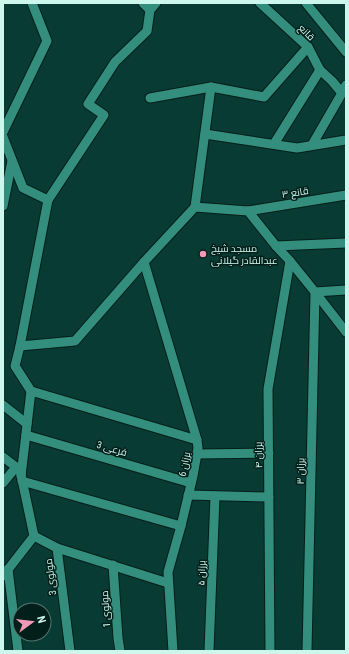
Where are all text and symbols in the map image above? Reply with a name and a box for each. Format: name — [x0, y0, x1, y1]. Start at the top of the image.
street label: قانع — [296, 22, 317, 43]
street label: قانع ۳ — [281, 185, 309, 201]
place label: مسجد شیخ عبدالقادر گیلانی — [211, 243, 278, 267]
marker: مسجد شیخ عبدالقادر گیلانی — [198, 249, 208, 259]
street label: فرعی 3 — [95, 439, 128, 459]
street label: برزان ۴ — [253, 442, 265, 468]
street label: برزان 6 — [177, 451, 193, 478]
street label: برزان ۳ — [295, 458, 307, 484]
street label: مولوی 3 — [43, 558, 59, 596]
street label: برزان ۵ — [196, 560, 208, 586]
street label: مولوی 1 — [99, 590, 113, 628]
north arrow — [12, 602, 52, 642]
text: N — [34, 615, 48, 625]

